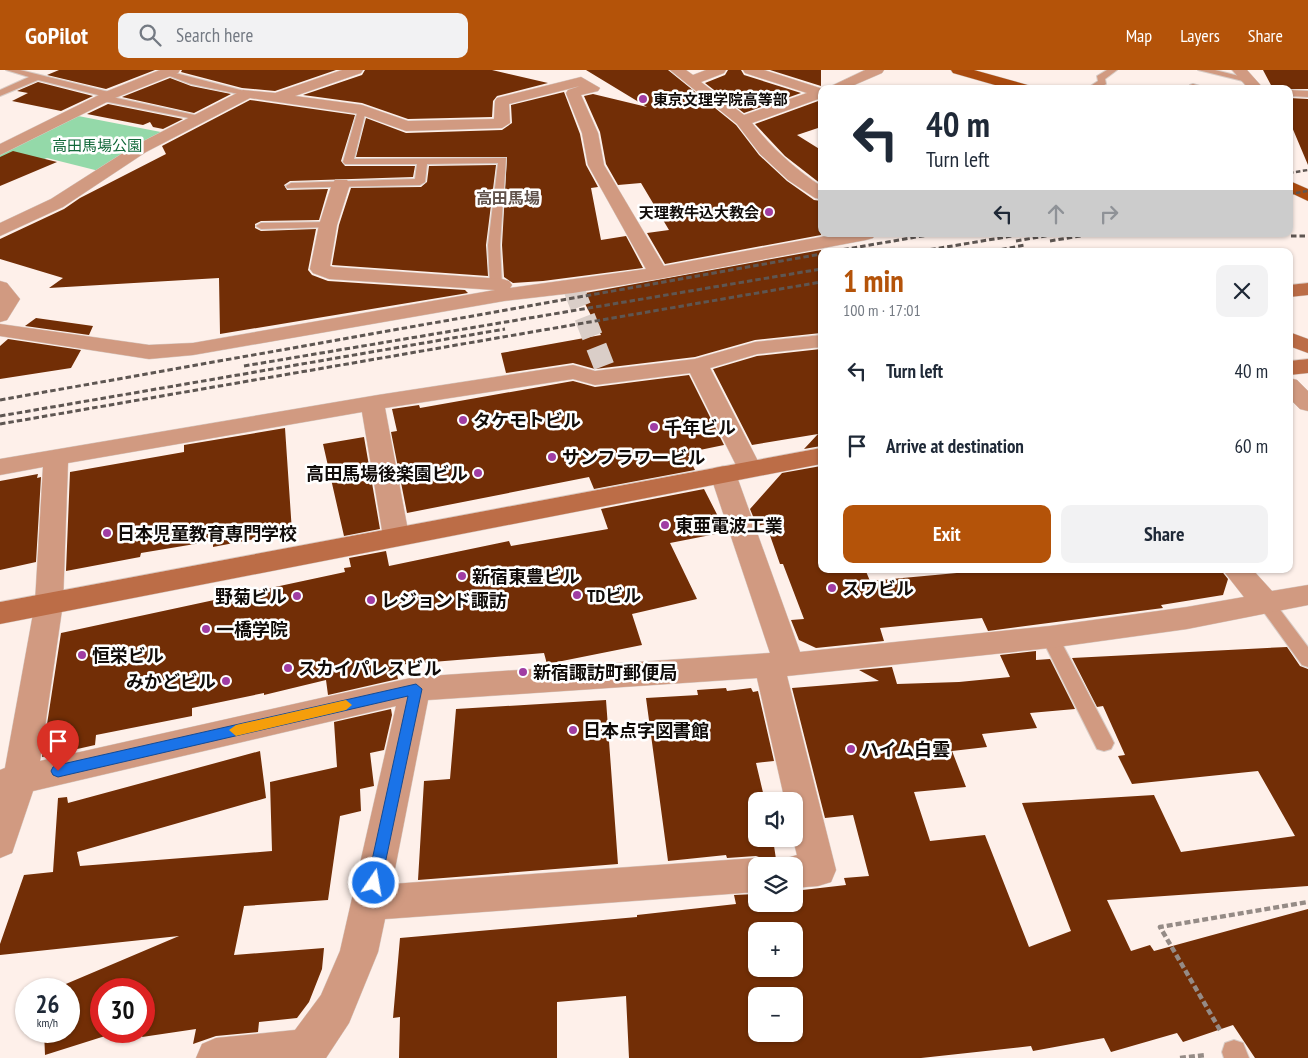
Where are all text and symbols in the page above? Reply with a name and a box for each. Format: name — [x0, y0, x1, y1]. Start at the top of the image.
search box — [118, 13, 468, 58]
text: GoPilot — [25, 20, 88, 51]
icon: search — [136, 21, 164, 49]
text: Search here — [176, 23, 253, 47]
text: Map — [1126, 24, 1152, 47]
text: Layers — [1180, 24, 1220, 47]
text: Share — [1248, 24, 1283, 47]
place label: 東京文理学院高等部 — [653, 90, 788, 109]
marker: 東京文理学院高等部 — [637, 93, 649, 105]
text: 40 m — [926, 101, 990, 147]
icon: left — [843, 105, 908, 170]
park label: 高田馬場公園 — [52, 136, 142, 155]
text: Turn left — [926, 145, 990, 173]
district label: 高田馬場 — [476, 188, 540, 208]
icon: left — [989, 200, 1017, 228]
icon: ahead — [1042, 200, 1070, 228]
icon: right — [1095, 200, 1123, 228]
place label: 天理教牛込大教会 — [639, 203, 759, 222]
marker: 天理教牛込大教会 — [763, 206, 775, 218]
text: 1 min — [843, 261, 904, 300]
button: close — [1216, 265, 1268, 317]
text: 100 m · 17:01 — [843, 300, 921, 320]
icon: left — [843, 357, 871, 385]
text: Turn left — [886, 359, 943, 383]
text: 40 m — [1235, 359, 1268, 383]
place label: タケモトビル — [473, 409, 581, 432]
marker: タケモトビル — [457, 414, 469, 426]
place label: 千年ビル — [664, 416, 736, 439]
marker: 千年ビル — [648, 421, 660, 433]
icon: arrive — [843, 432, 871, 460]
text: Arrive at destination — [886, 434, 1024, 458]
text: 60 m — [1235, 434, 1268, 458]
place label: サンフラワービル — [562, 446, 705, 469]
marker: サンフラワービル — [546, 451, 558, 463]
place label: 高田馬場後楽園ビル — [306, 462, 468, 485]
marker: 高田馬場後楽園ビル — [472, 467, 484, 479]
button: Exit — [843, 505, 1051, 563]
button: Share — [1061, 505, 1268, 563]
place label: 東亜電波工業 — [675, 514, 783, 537]
marker: 東亜電波工業 — [659, 519, 671, 531]
place label: 日本児童教育専門学校 — [117, 522, 297, 545]
marker: 日本児童教育専門学校 — [101, 527, 113, 539]
place label: 新宿東豊ビル — [472, 565, 580, 588]
marker: 新宿東豊ビル — [456, 570, 468, 582]
place label: スワビル — [842, 577, 914, 600]
marker: スワビル — [826, 582, 838, 594]
place label: TDビル — [587, 584, 641, 607]
place label: 野菊ビル — [215, 585, 287, 608]
place label: レジョンド諏訪 — [381, 589, 507, 612]
marker: TDビル — [571, 589, 583, 601]
marker: 野菊ビル — [291, 590, 303, 602]
marker: レジョンド諏訪 — [365, 594, 377, 606]
place label: 一橋学院 — [216, 618, 288, 641]
marker: 一橋学院 — [200, 623, 212, 635]
place label: 恒栄ビル — [92, 644, 164, 667]
marker: 恒栄ビル — [76, 649, 88, 661]
place label: スカイパレスビル — [298, 657, 442, 680]
place label: 新宿諏訪町郵便局 — [533, 661, 677, 684]
marker: スカイパレスビル — [282, 662, 294, 674]
marker: 新宿諏訪町郵便局 — [517, 666, 529, 678]
place label: みかどビル — [126, 670, 216, 693]
marker: みかどビル — [220, 675, 232, 687]
place label: 日本点字図書館 — [583, 719, 709, 742]
pin — [37, 720, 79, 771]
marker: 日本点字図書館 — [567, 724, 579, 736]
icon: arrive — [44, 727, 72, 755]
place label: ハイム白雲 — [861, 738, 950, 761]
marker: ハイム白雲 — [845, 743, 857, 755]
map controls — [748, 792, 803, 1042]
button: sound — [748, 792, 803, 847]
position arrow — [347, 856, 399, 908]
button: layers — [748, 857, 803, 912]
button: + — [748, 922, 803, 977]
speed limit sign: 30 — [90, 978, 155, 1043]
button: − — [748, 987, 803, 1042]
text: 26 — [36, 988, 59, 1020]
text: km/h — [37, 1015, 58, 1030]

